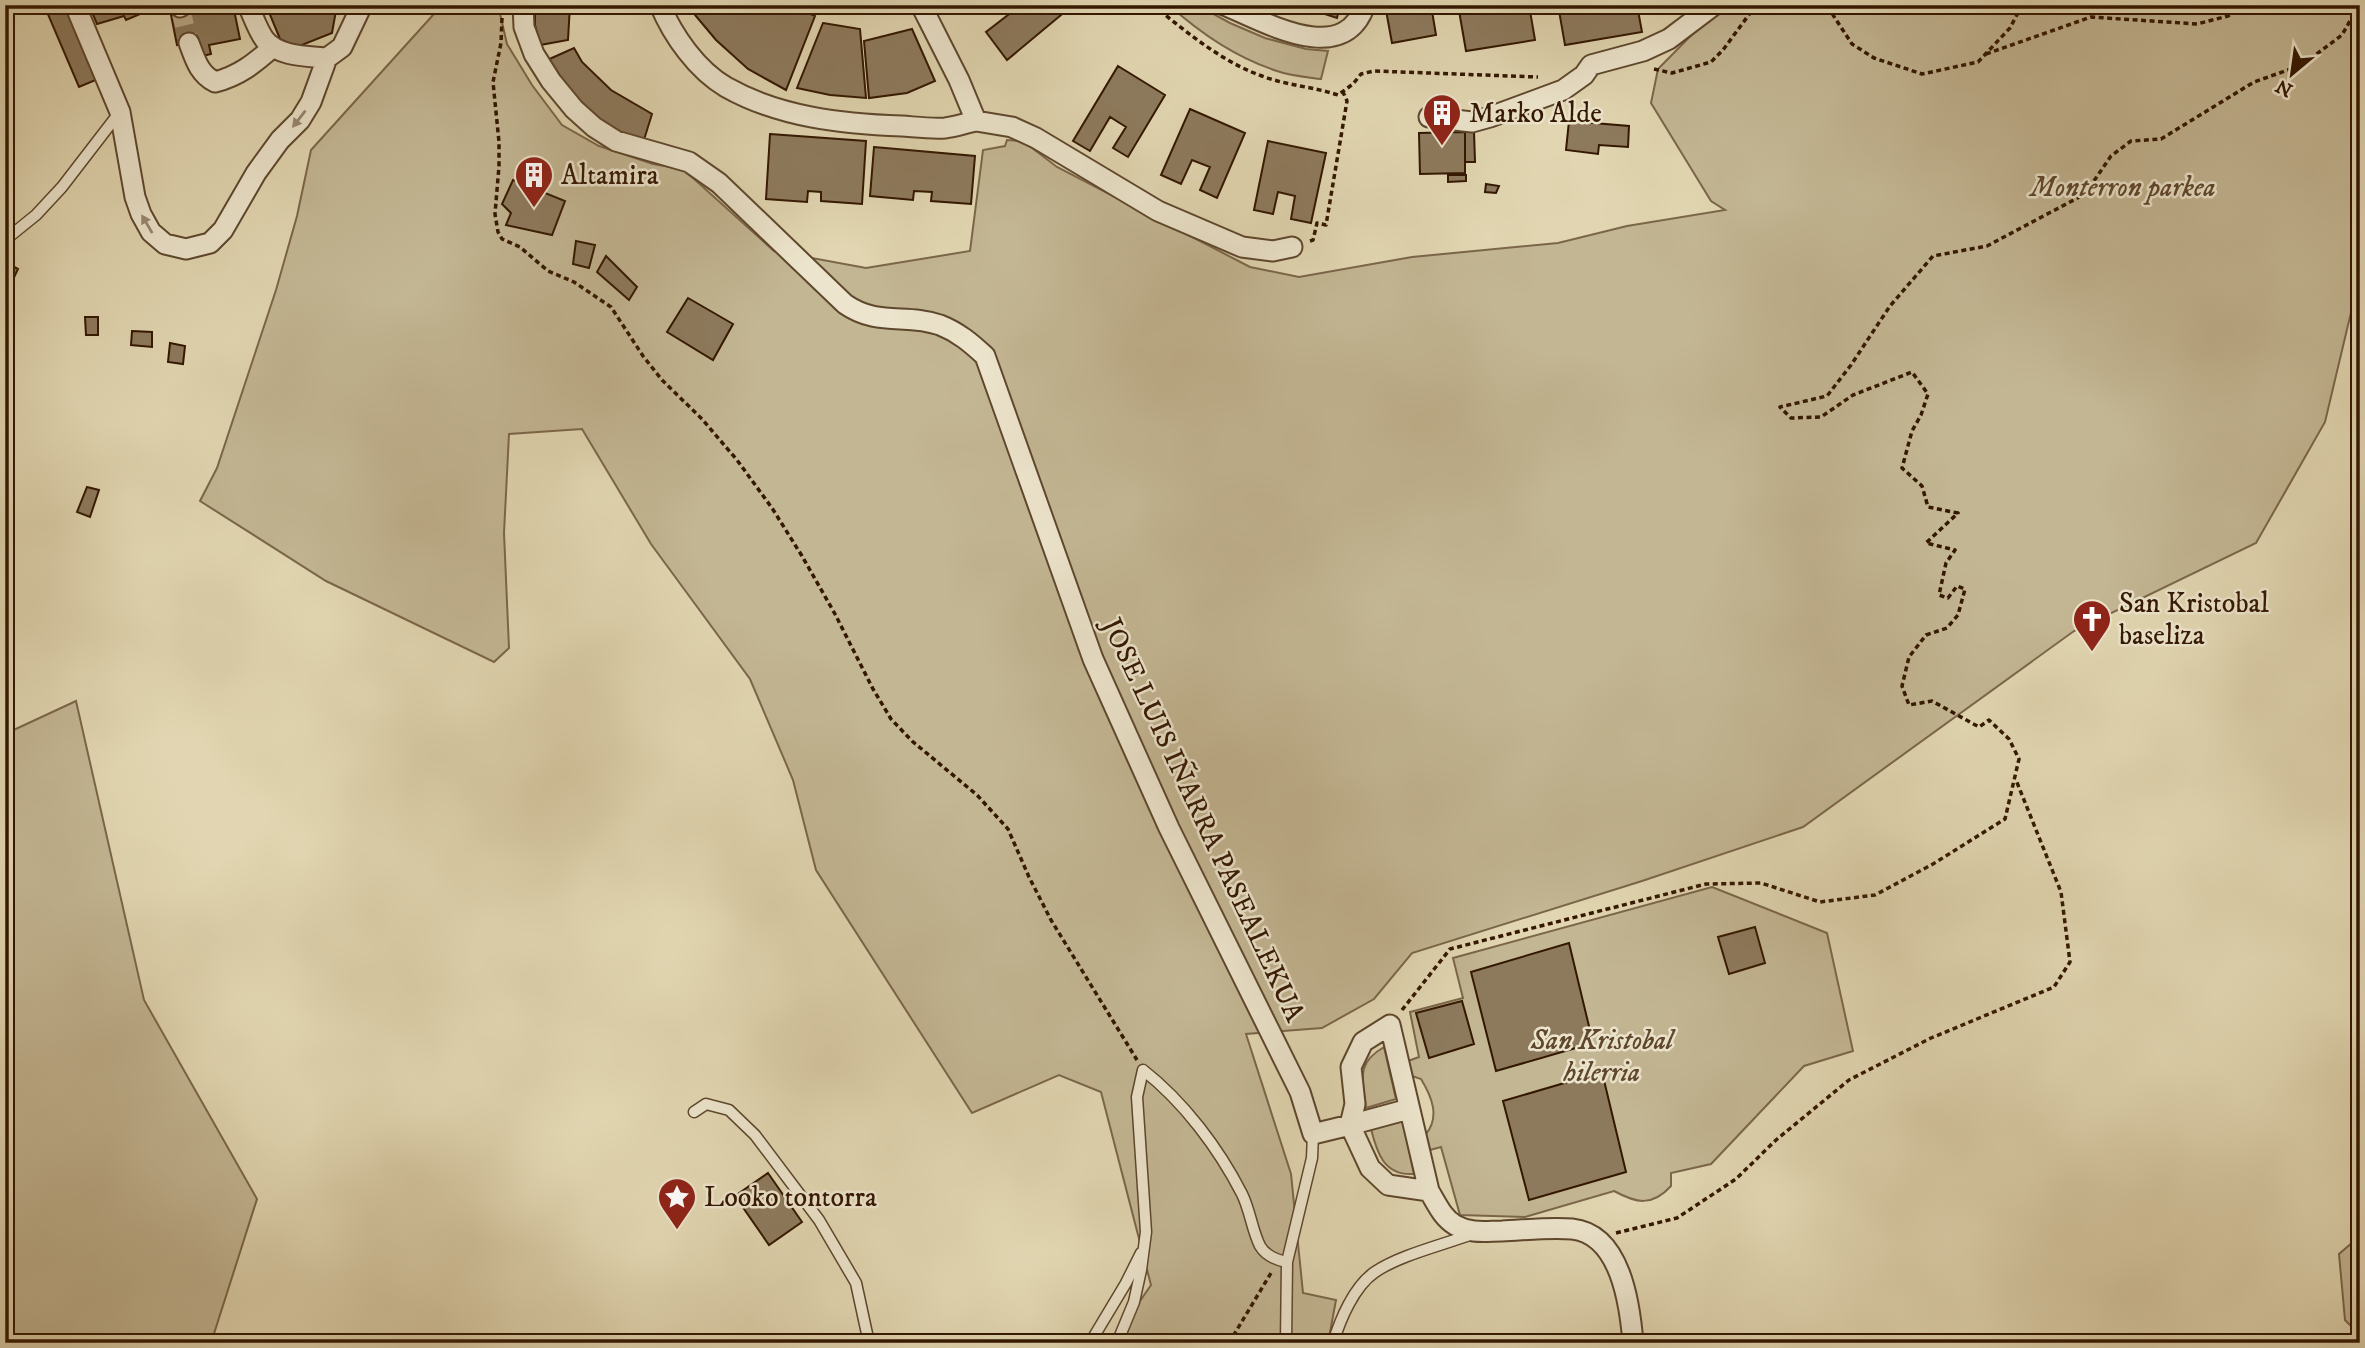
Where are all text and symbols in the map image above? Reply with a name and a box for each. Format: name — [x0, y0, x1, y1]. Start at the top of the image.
north arrow — [2256, 38, 2326, 108]
text: N — [2272, 74, 2297, 101]
building icon: Marko Alde — [1421, 92, 1463, 147]
place label: Marko Alde — [1469, 96, 1602, 131]
one-way arrow — [292, 110, 306, 128]
building icon: Altamira — [513, 154, 555, 209]
place label: Altamira — [561, 158, 659, 193]
park label: Monterron parkea — [2028, 170, 2216, 205]
one-way arrow — [141, 214, 153, 233]
place label: San Kristobal baseliza — [2119, 586, 2269, 653]
church icon: San Kristobal baseliza — [2071, 598, 2113, 653]
street label: JOSE LUIS IÑARRA PASEALEKUA — [1093, 609, 1314, 1029]
park label: San Kristobal hilerria — [1530, 1023, 1676, 1090]
place icon: Looko tontorra — [656, 1176, 698, 1231]
place label: Looko tontorra — [704, 1180, 877, 1215]

